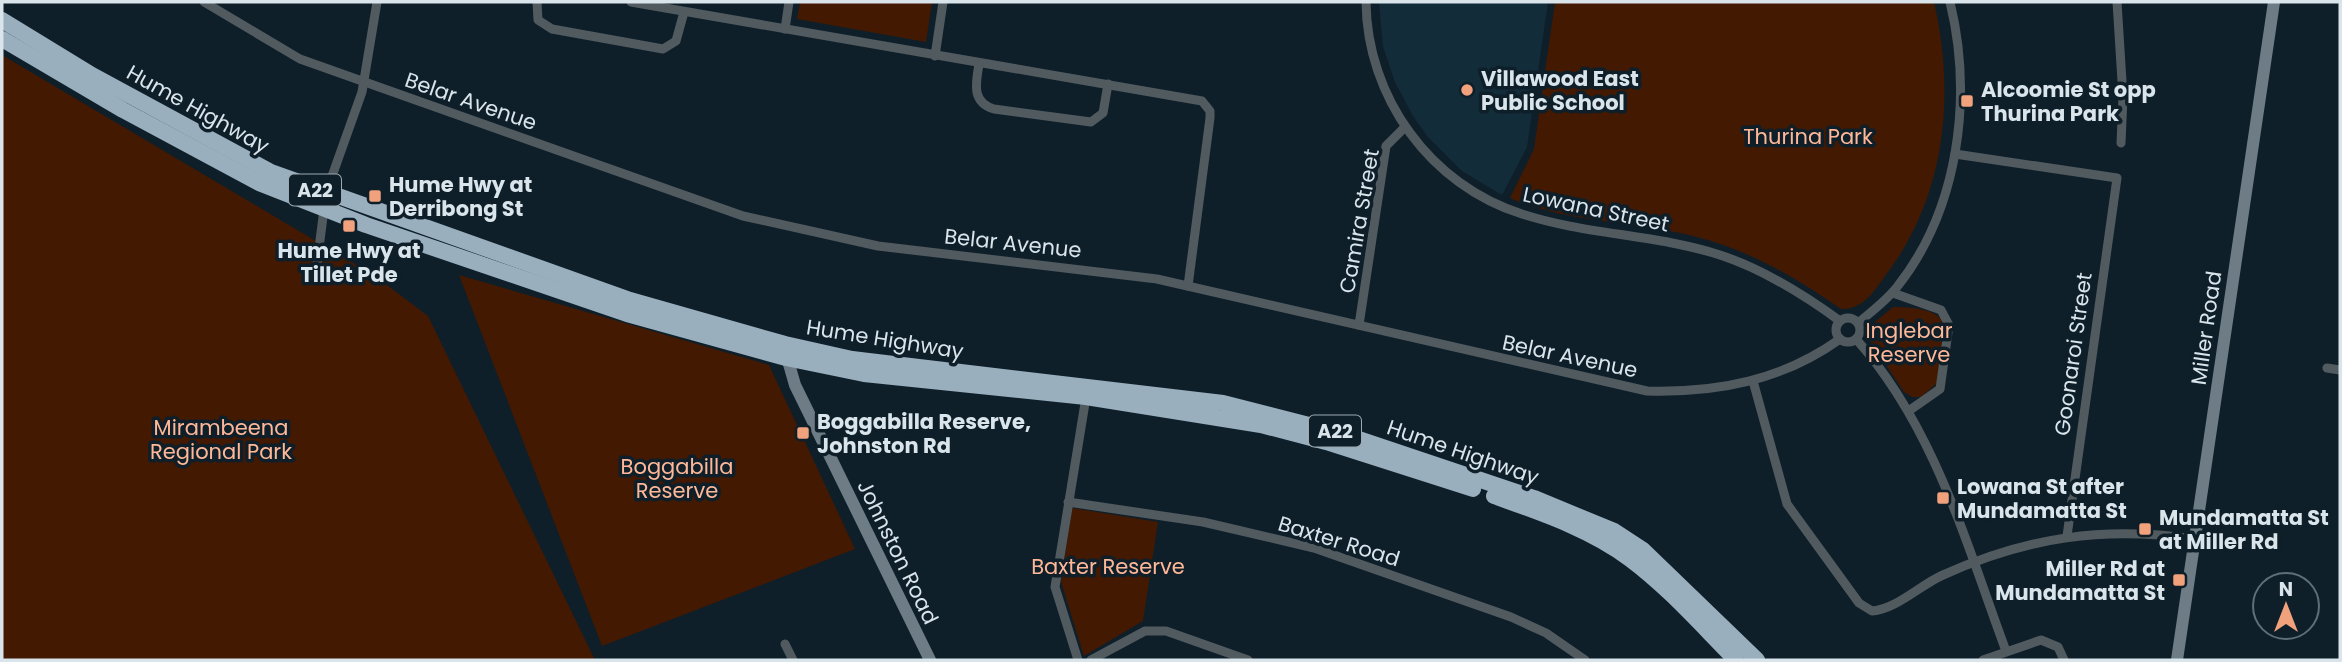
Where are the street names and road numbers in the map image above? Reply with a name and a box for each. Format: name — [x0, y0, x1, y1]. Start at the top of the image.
street label: Hume Highway — [122, 58, 275, 160]
street label: Belar Avenue — [401, 65, 541, 137]
street label: Camira Street — [1332, 146, 1386, 296]
road number: A22 — [289, 174, 341, 206]
street label: Lowana Street — [1520, 179, 1672, 239]
street label: Belar Avenue — [943, 221, 1083, 265]
street label: Miller Road — [2184, 269, 2228, 387]
street label: Goonaroi Street — [2047, 271, 2099, 437]
street label: Hume Highway — [804, 312, 966, 366]
street label: Belar Avenue — [1500, 328, 1640, 384]
street label: Hume Highway — [1383, 412, 1543, 492]
road number: A22 — [1309, 416, 1361, 446]
street label: Johnston Road — [851, 475, 945, 629]
street label: Baxter Road — [1275, 509, 1403, 573]

